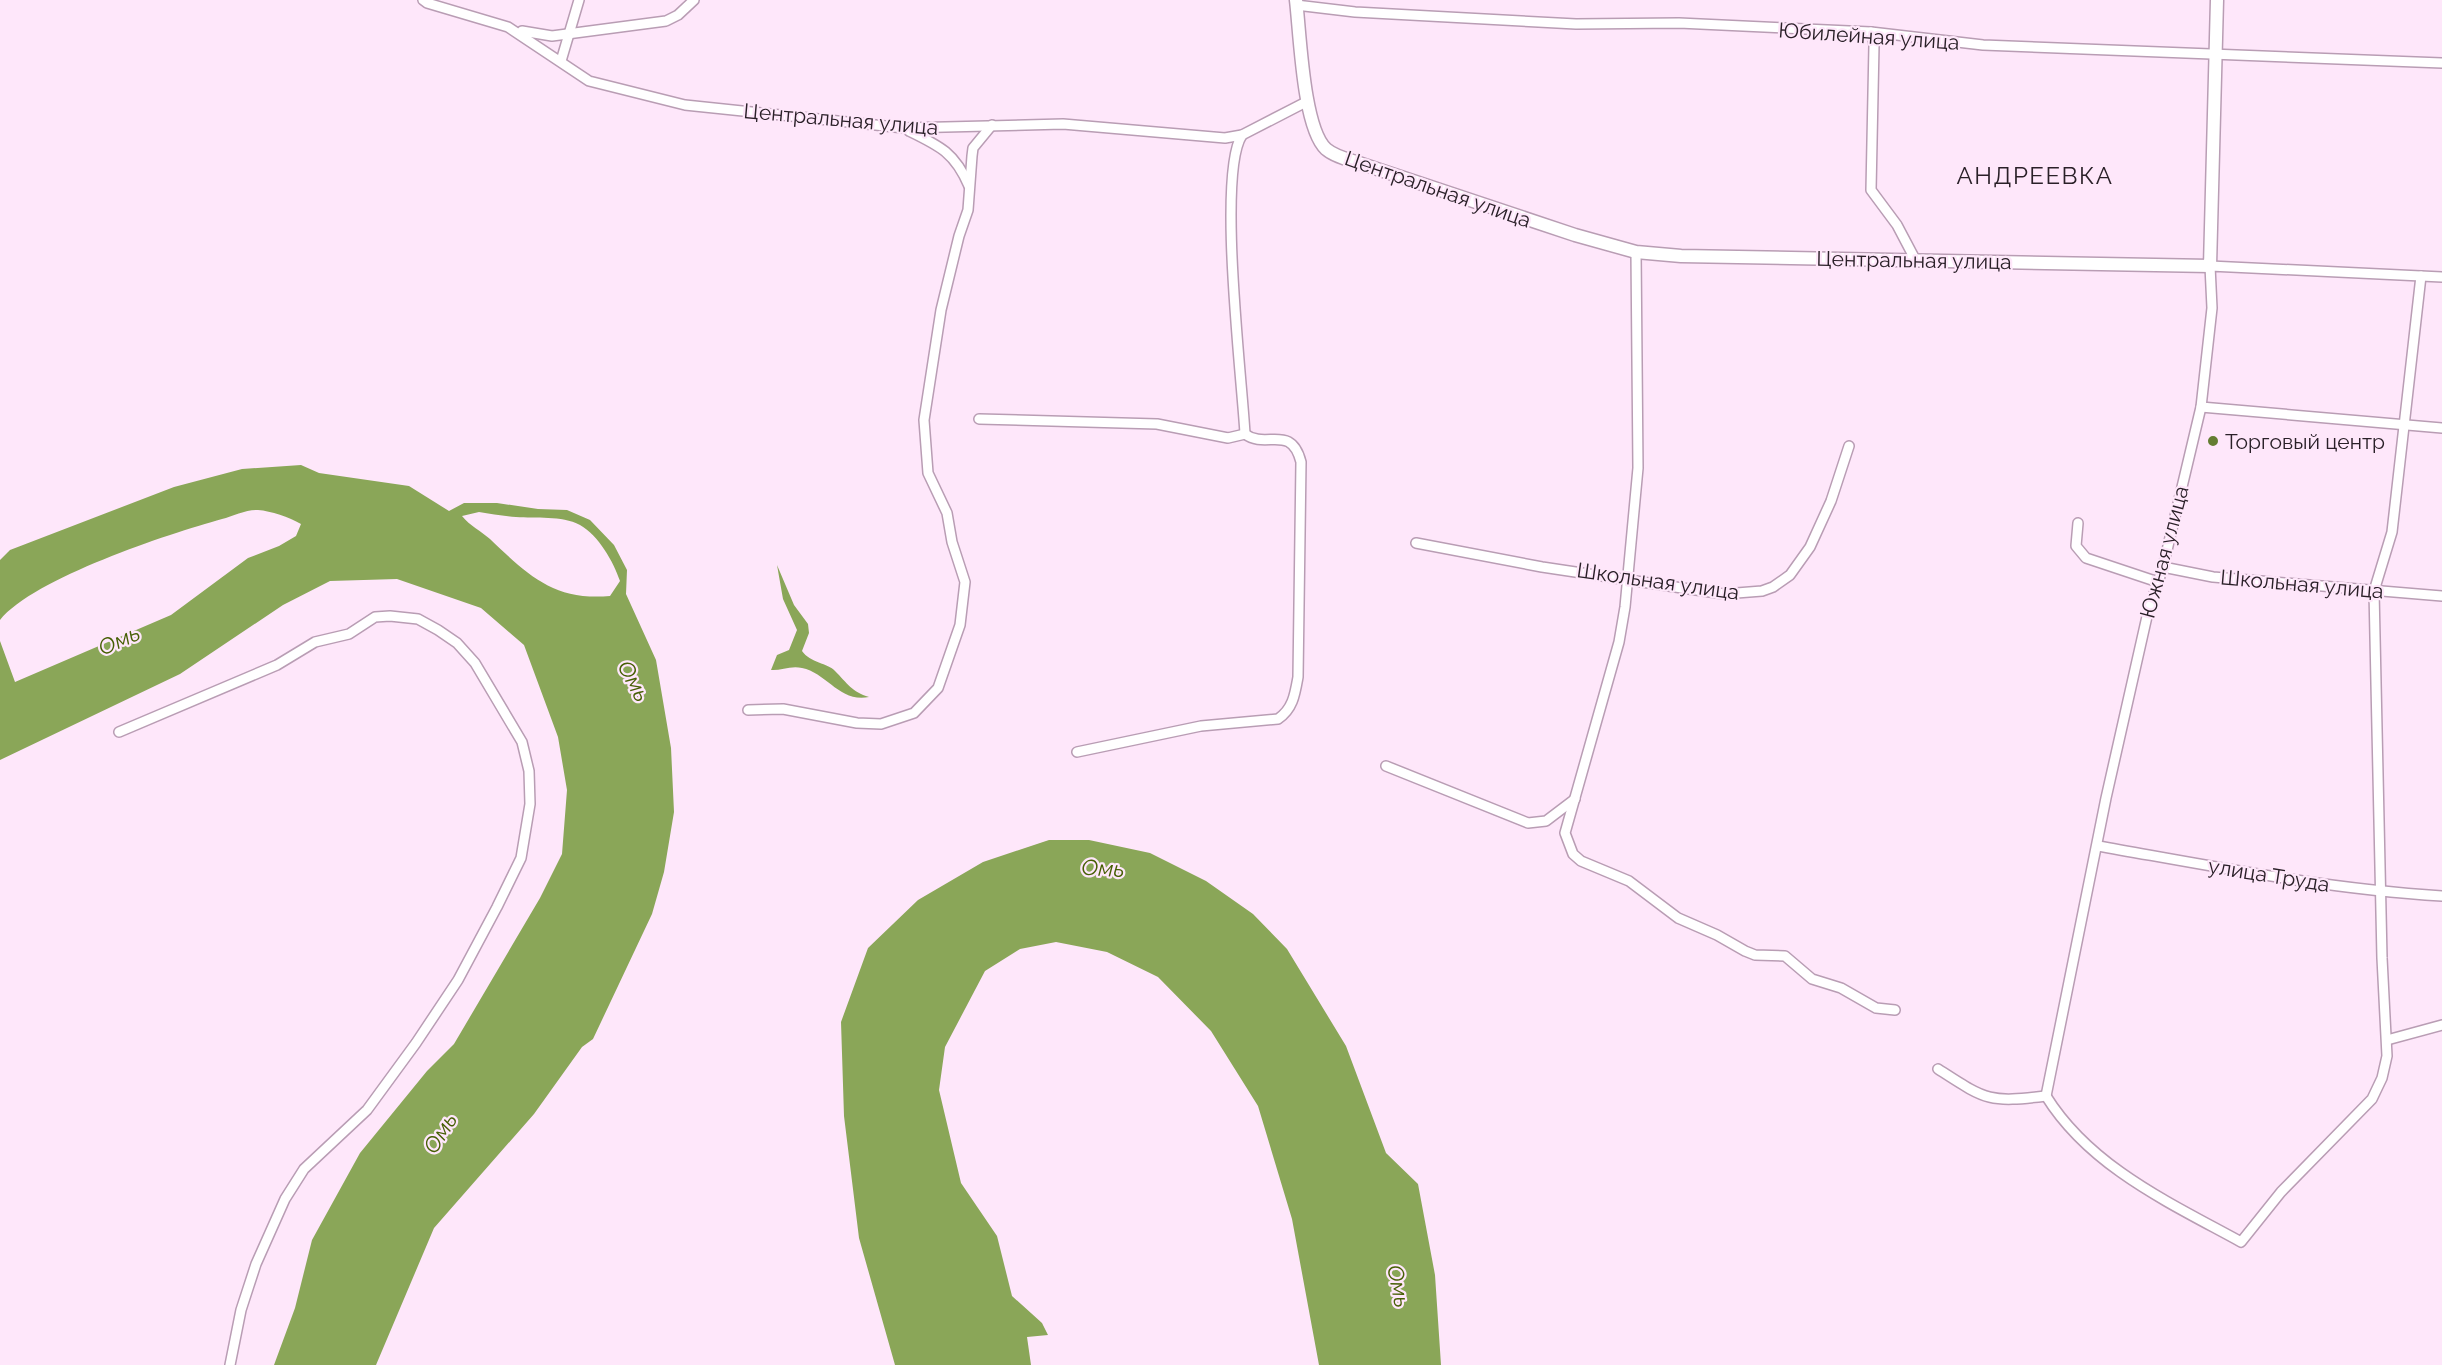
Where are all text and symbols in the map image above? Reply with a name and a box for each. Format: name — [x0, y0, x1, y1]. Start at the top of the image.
street label: Юбилейная улица — [1778, 17, 1960, 55]
street label: Центральная улица — [743, 98, 939, 140]
street label: Центральная улица — [1342, 145, 1534, 233]
district label: АНДРЕЕВКА — [1957, 161, 2114, 190]
street label: Центральная улица — [1816, 246, 2012, 274]
place label: Торговый центр — [2225, 429, 2385, 454]
marker: Торговый центр — [2206, 434, 2220, 448]
street label: Южная улица — [2134, 483, 2194, 621]
street label: Школьная улица — [1575, 557, 1741, 605]
street label: Школьная улица — [2219, 564, 2385, 604]
water label: Омь — [94, 619, 144, 661]
water label: Омь — [612, 656, 656, 706]
street label: улица Труда — [2206, 853, 2332, 897]
water label: Омь — [1081, 854, 1125, 882]
water label: Омь — [418, 1108, 462, 1158]
water label: Омь — [1382, 1262, 1416, 1310]

